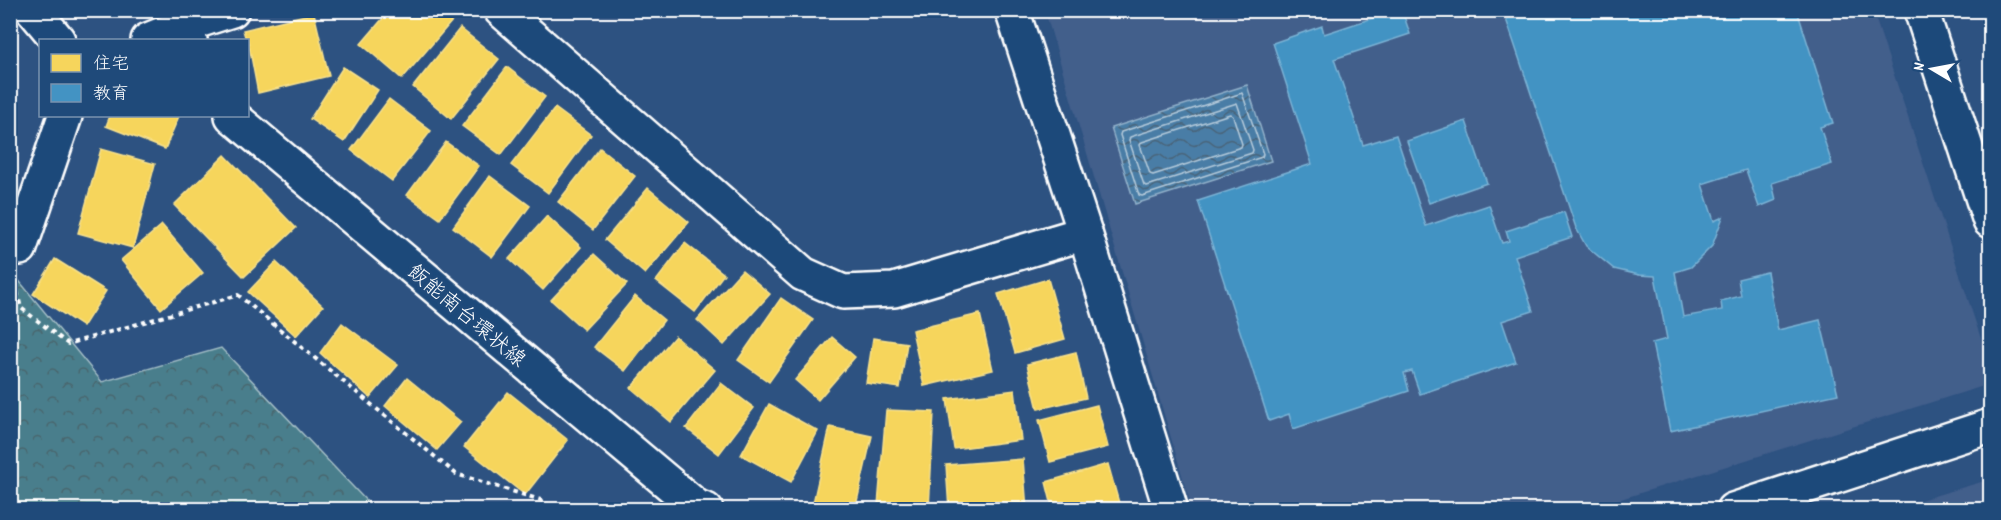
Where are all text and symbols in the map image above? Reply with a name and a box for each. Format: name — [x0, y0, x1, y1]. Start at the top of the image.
legend — [39, 39, 249, 117]
north arrow — [1902, 39, 1962, 99]
text: 住宅 — [93, 53, 129, 78]
text: N — [1908, 61, 1932, 73]
text: 教育 — [93, 83, 129, 108]
street label: 飯能南台環状線 — [399, 259, 531, 376]

